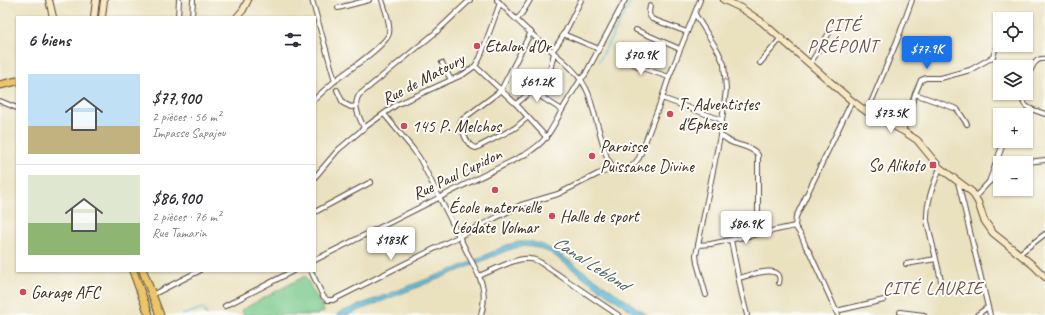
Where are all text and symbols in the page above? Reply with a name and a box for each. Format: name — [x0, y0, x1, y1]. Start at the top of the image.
map controls — [993, 12, 1033, 196]
button: locate — [993, 12, 1033, 52]
district label: CITÉ PRÉPONT — [807, 14, 881, 57]
icon: filters — [282, 29, 304, 51]
text: 6 biens — [28, 30, 70, 51]
place label: Etalon d'Or — [485, 36, 553, 57]
pin: $77.9K — [894, 36, 960, 70]
marker: Etalon d'Or — [472, 41, 482, 51]
text: $77.9K — [911, 41, 943, 57]
pin: $70.9K — [608, 42, 674, 76]
text: $70.9K — [625, 47, 657, 63]
street label: Rue de Matoury — [378, 48, 469, 109]
button: layers — [993, 60, 1033, 100]
pin: $61.2K — [504, 69, 570, 103]
text: $61.2K — [521, 74, 553, 90]
one-way arrow — [721, 78, 730, 84]
text: $77,900 — [152, 88, 201, 109]
icon: home — [60, 90, 108, 138]
place label: T. Adventistes d'Ephese — [678, 94, 761, 135]
pin: $73.5K — [858, 100, 924, 134]
text: $73.5K — [875, 105, 907, 121]
button: + — [993, 108, 1033, 148]
text: 2 pièces · 56 m² — [152, 109, 221, 125]
marker: T. Adventistes d'Ephese — [665, 109, 675, 119]
place label: 145 P. Melchos — [412, 116, 503, 137]
marker: 145 P. Melchos — [399, 121, 409, 131]
text: Impasse Sapajou — [152, 125, 226, 141]
place label: Paroisse Puissance Divine — [600, 136, 695, 177]
street label: Rue Paul Cupidon — [409, 143, 506, 205]
marker: Paroisse Puissance Divine — [587, 151, 597, 161]
place label: So Alikoto — [868, 155, 926, 176]
button: − — [993, 156, 1033, 196]
marker: So Alikoto — [928, 160, 938, 170]
marker: École maternelle Léodate Volmar — [490, 185, 500, 195]
text: $86,900 — [152, 188, 201, 209]
icon: home — [60, 191, 108, 239]
place label: École maternelle Léodate Volmar — [449, 196, 543, 238]
place label: Halle de sport — [560, 206, 641, 227]
text: 2 pièces · 76 m² — [152, 209, 221, 225]
marker: Halle de sport — [547, 211, 557, 221]
pin: $86.9K — [713, 211, 779, 245]
text: $86.9K — [730, 216, 762, 232]
text: Rue Tamarin — [152, 225, 207, 241]
pin: $183K — [363, 227, 419, 261]
water label: Canal Leblond — [549, 231, 638, 299]
text: $183K — [376, 232, 406, 248]
district label: CITÉ LAURIE — [883, 277, 985, 299]
place label: Garage AFC — [31, 282, 103, 303]
marker: Garage AFC — [18, 287, 28, 297]

